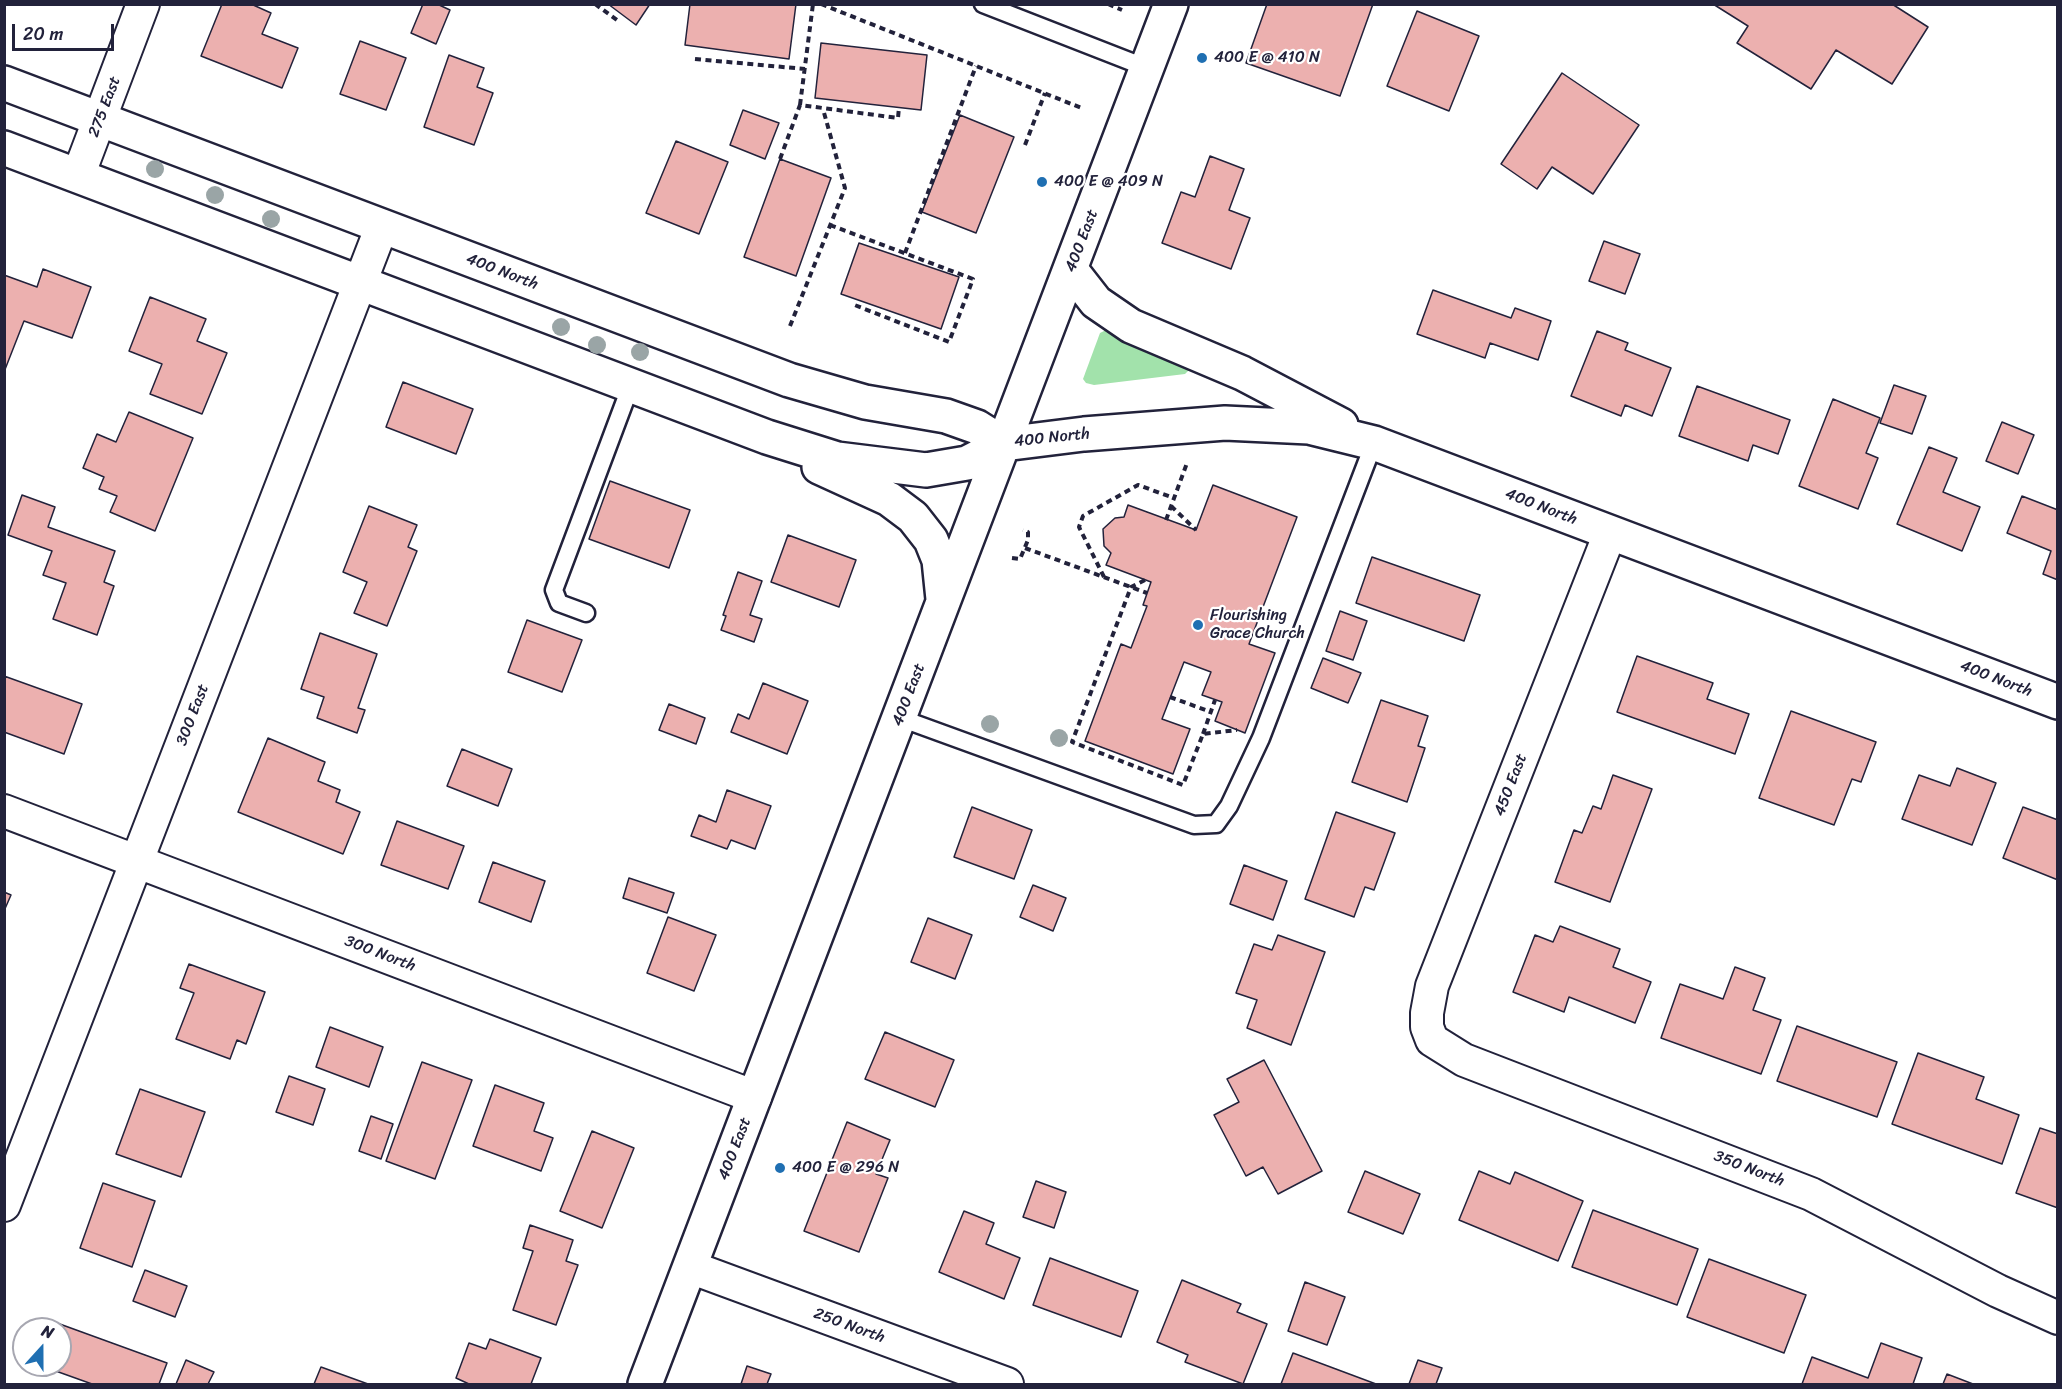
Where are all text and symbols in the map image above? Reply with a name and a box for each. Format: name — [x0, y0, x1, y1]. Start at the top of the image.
scale bar — [15, 12, 117, 50]
text: 20 m — [23, 18, 63, 50]
place label: 400 E @ 410 N — [1214, 48, 1320, 68]
marker: 400 E @ 410 N — [1195, 51, 1209, 65]
street label: 275 East — [85, 74, 125, 140]
place label: 400 E @ 409 N — [1054, 172, 1163, 192]
marker: 400 E @ 409 N — [1035, 175, 1049, 189]
street label: 400 East — [1061, 207, 1103, 275]
street label: 400 North — [463, 250, 541, 294]
street label: 400 North — [1013, 425, 1091, 451]
street label: 400 North — [1502, 485, 1580, 529]
place label: Flourishing Grace Church — [1210, 606, 1305, 644]
marker: Flourishing Grace Church — [1191, 618, 1205, 632]
street label: 400 North — [1957, 657, 2035, 701]
street label: 400 East — [888, 661, 930, 729]
street label: 300 East — [172, 681, 214, 749]
street label: 450 East — [1490, 751, 1532, 819]
street label: 300 North — [342, 932, 418, 976]
street label: 400 East — [714, 1115, 756, 1183]
street label: 350 North — [1711, 1147, 1787, 1191]
place label: 400 E @ 296 N — [792, 1158, 899, 1178]
marker: 400 E @ 296 N — [773, 1161, 787, 1175]
street label: 250 North — [811, 1304, 887, 1348]
text: N — [38, 1316, 58, 1347]
north arrow — [12, 1317, 72, 1377]

